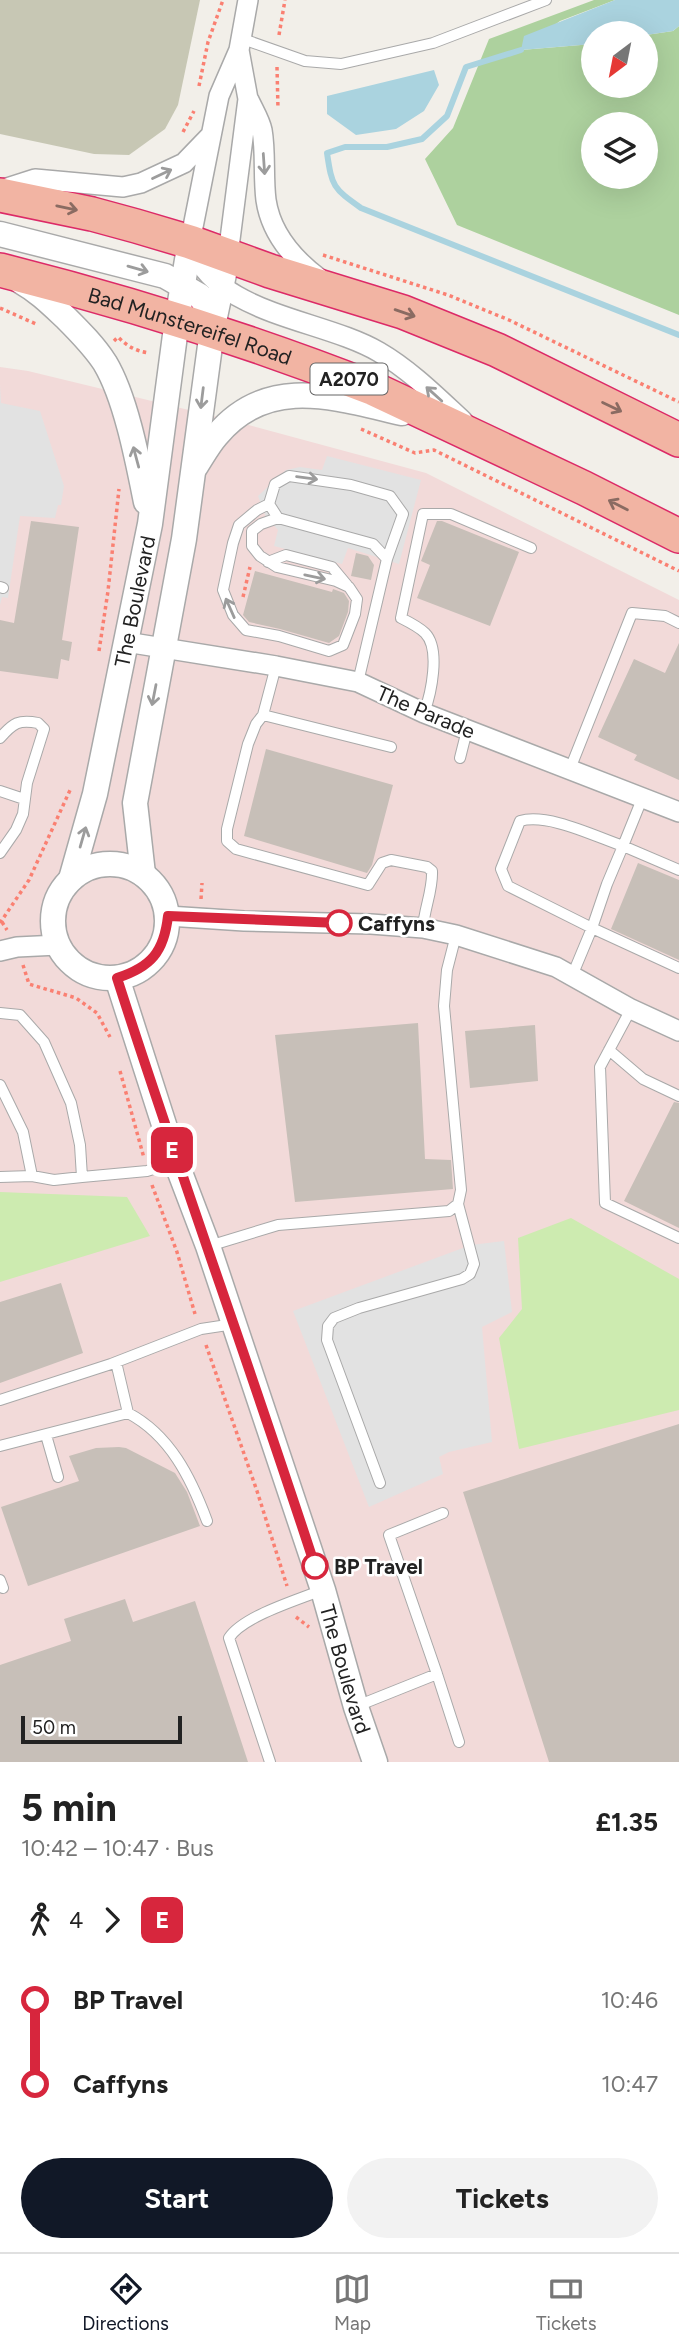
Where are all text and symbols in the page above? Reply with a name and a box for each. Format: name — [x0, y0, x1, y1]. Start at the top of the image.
north arrow — [581, 21, 658, 98]
map controls — [581, 21, 658, 189]
button: layers — [581, 112, 658, 189]
one-way arrow — [258, 153, 271, 175]
one-way arrow — [151, 167, 172, 180]
one-way arrow — [55, 202, 78, 216]
one-way arrow — [126, 263, 148, 276]
street label: Bad Munstereifel Road — [85, 282, 295, 370]
one-way arrow — [394, 308, 416, 320]
road number: A2070 — [310, 364, 388, 394]
one-way arrow — [426, 386, 443, 403]
one-way arrow — [196, 387, 209, 409]
one-way arrow — [601, 400, 622, 414]
one-way arrow — [129, 446, 142, 469]
one-way arrow — [295, 471, 318, 484]
one-way arrow — [608, 498, 629, 511]
street label: The Boulevard — [109, 533, 160, 669]
one-way arrow — [303, 570, 326, 584]
one-way arrow — [223, 597, 236, 619]
street label: The Parade — [373, 680, 479, 744]
one-way arrow — [147, 683, 161, 706]
one-way arrow — [77, 826, 90, 848]
marker: Caffyns — [326, 910, 352, 936]
place label: Caffyns — [358, 911, 435, 936]
line badge: E — [149, 1127, 195, 1173]
text: E — [165, 1135, 179, 1164]
marker: BP Travel — [302, 1553, 328, 1579]
place label: BP Travel — [334, 1554, 423, 1579]
street label: The Boulevard — [315, 1602, 377, 1737]
scale bar — [21, 1713, 182, 1745]
text: 50 m — [32, 1716, 76, 1739]
text: 5 min — [21, 1785, 117, 1831]
text: £1.35 — [596, 1806, 658, 1838]
text: 10:42 – 10:47 · Bus — [21, 1834, 214, 1862]
icon: walk — [21, 1901, 59, 1939]
icon: forward — [93, 1901, 131, 1939]
text: E — [155, 1905, 169, 1934]
text: 4 — [69, 1906, 83, 1934]
text: BP Travel — [73, 1984, 183, 2016]
text: 10:46 — [601, 1986, 658, 2014]
text: Caffyns — [73, 2068, 168, 2100]
text: 10:47 — [601, 2070, 658, 2098]
button: Start — [21, 2158, 333, 2238]
button: Tickets — [347, 2158, 658, 2238]
tab: Directions — [82, 2270, 169, 2335]
tab: Map — [333, 2270, 371, 2335]
tab: Tickets — [536, 2270, 597, 2335]

